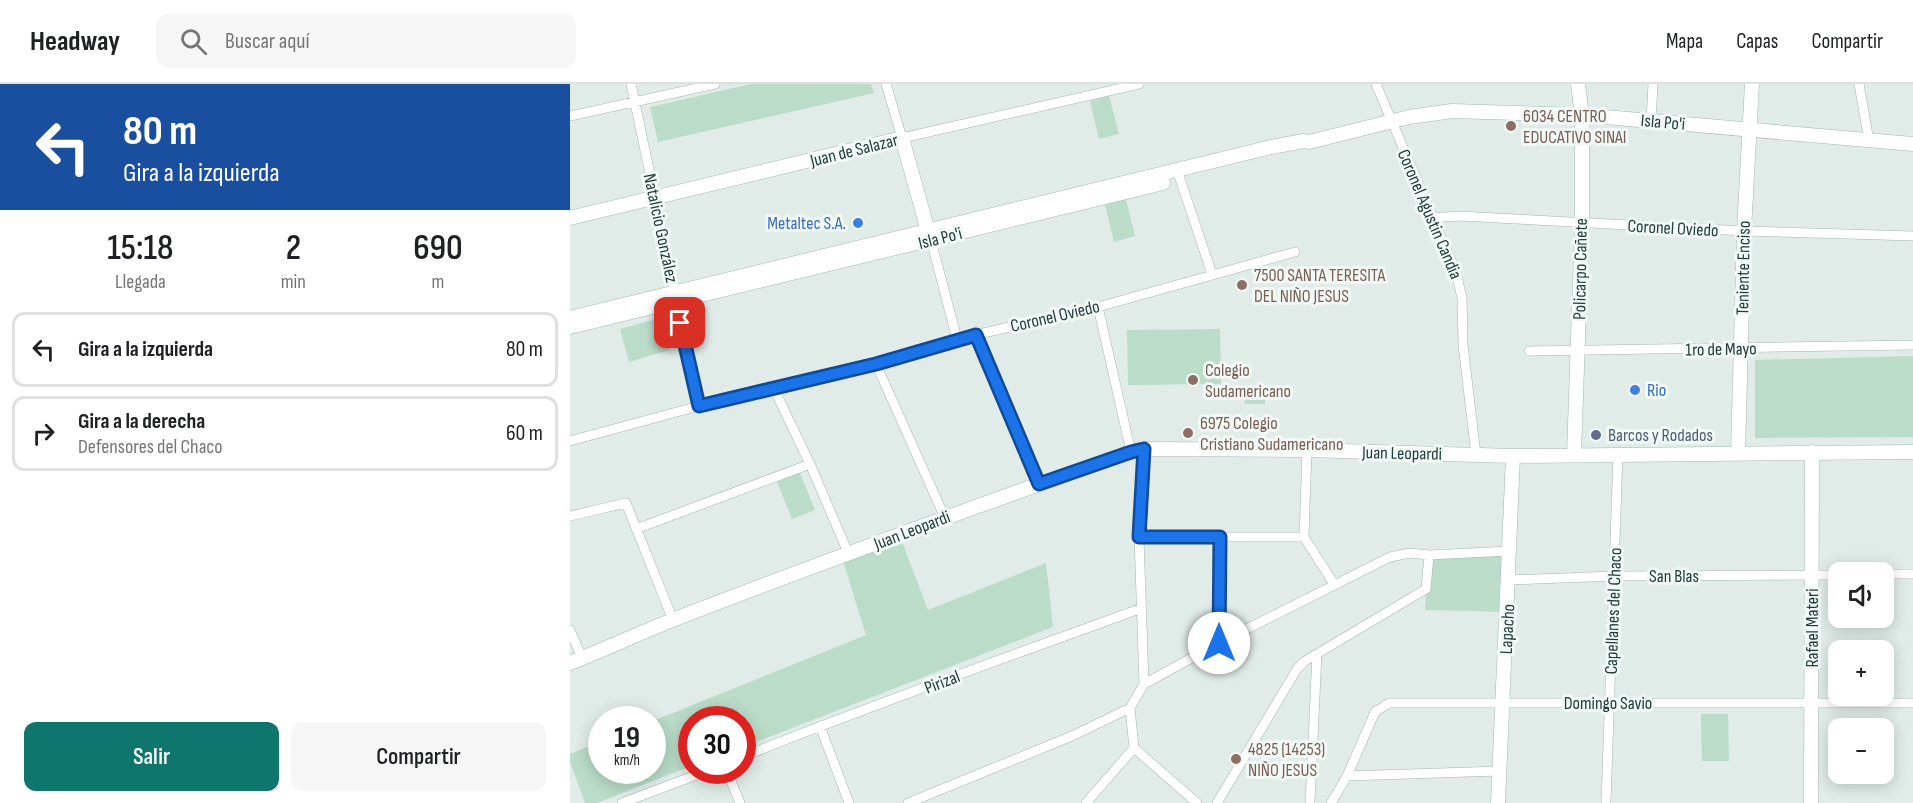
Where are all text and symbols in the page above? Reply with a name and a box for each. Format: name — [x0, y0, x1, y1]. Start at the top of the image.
search box — [156, 14, 576, 68]
text: Headway — [30, 25, 120, 58]
icon: search — [177, 25, 210, 58]
text: Buscar aquí — [225, 28, 310, 55]
text: Mapa — [1666, 29, 1703, 54]
text: Capas — [1736, 29, 1778, 54]
text: Compartir — [1811, 29, 1883, 54]
text: 80 m — [123, 106, 197, 157]
place label: 6034 CENTRO EDUCATIVO SINAI — [1523, 106, 1626, 148]
icon: left — [24, 108, 102, 186]
street label: Isla Po'i — [1640, 110, 1686, 135]
marker: 6034 CENTRO EDUCATIVO SINAI — [1504, 119, 1518, 133]
street label: Juan de Salazar — [807, 129, 900, 172]
street label: Coronel Agustin Candia — [1393, 146, 1466, 282]
text: Gira a la izquierda — [123, 157, 280, 189]
street label: Natalicio González — [639, 172, 682, 285]
place label: Metaltec S.A. — [767, 213, 846, 234]
marker: Metaltec S.A. — [851, 216, 865, 230]
street label: Coronel Oviedo — [1627, 216, 1719, 241]
street label: Policarpo Cañete — [1569, 218, 1592, 320]
street label: Teniente Enciso — [1732, 221, 1755, 315]
street label: Isla Po'i — [916, 223, 964, 254]
text: 15:18 — [107, 227, 173, 270]
text: 2 — [286, 227, 301, 270]
text: 690 — [413, 227, 463, 270]
place label: 7500 SANTA TERESITA DEL NIÑO JESUS — [1254, 265, 1385, 307]
text: Llegada — [115, 270, 166, 294]
text: min — [281, 270, 306, 294]
text: m — [432, 270, 444, 294]
marker: 7500 SANTA TERESITA DEL NIÑO JESUS — [1235, 278, 1249, 292]
street label: Coronel Oviedo — [1008, 296, 1102, 337]
pin — [654, 297, 705, 348]
icon: arrive — [663, 306, 696, 339]
icon: left — [27, 333, 60, 366]
text: Gira a la izquierda — [78, 336, 213, 363]
text: 80 m — [506, 336, 543, 363]
street label: 1ro de Mayo — [1685, 338, 1757, 361]
place label: Colegio Sudamericano — [1205, 360, 1291, 402]
marker: Colegio Sudamericano — [1186, 373, 1200, 387]
place label: Rio — [1647, 380, 1666, 401]
marker: Rio — [1628, 383, 1642, 397]
text: Gira a la derecha — [78, 408, 205, 435]
place label: 6975 Colegio Cristiano Sudamericano — [1200, 413, 1343, 455]
icon: right — [27, 417, 60, 450]
text: 60 m — [506, 420, 543, 447]
place label: Barcos y Rodados — [1608, 425, 1713, 446]
marker: 6975 Colegio Cristiano Sudamericano — [1181, 426, 1195, 440]
marker: Barcos y Rodados — [1589, 428, 1603, 442]
text: Defensores del Chaco — [78, 435, 223, 459]
street label: Juan Leopardi — [1361, 442, 1442, 465]
street label: Juan Leopardi — [870, 506, 953, 555]
street label: Capellanes del Chaco — [1601, 547, 1626, 675]
map controls — [1828, 562, 1894, 784]
button: sound — [1828, 562, 1894, 628]
street label: San Blas — [1649, 566, 1699, 587]
street label: Rafael Materi — [1802, 588, 1823, 668]
street label: Lapacho — [1496, 603, 1519, 655]
position arrow — [1187, 611, 1251, 675]
button: + — [1828, 640, 1894, 706]
street label: Pirizal — [922, 666, 963, 699]
street label: Domingo Savio — [1564, 693, 1652, 714]
speed limit sign: 30 — [678, 706, 756, 784]
button: − — [1828, 718, 1894, 784]
text: 19 — [614, 720, 640, 756]
button: Salir — [24, 722, 279, 791]
button: Compartir — [291, 722, 546, 791]
place label: 4825 (14253) NIÑO JESUS — [1248, 739, 1325, 781]
text: km/h — [614, 751, 640, 770]
marker: 4825 (14253) NIÑO JESUS — [1229, 752, 1243, 766]

